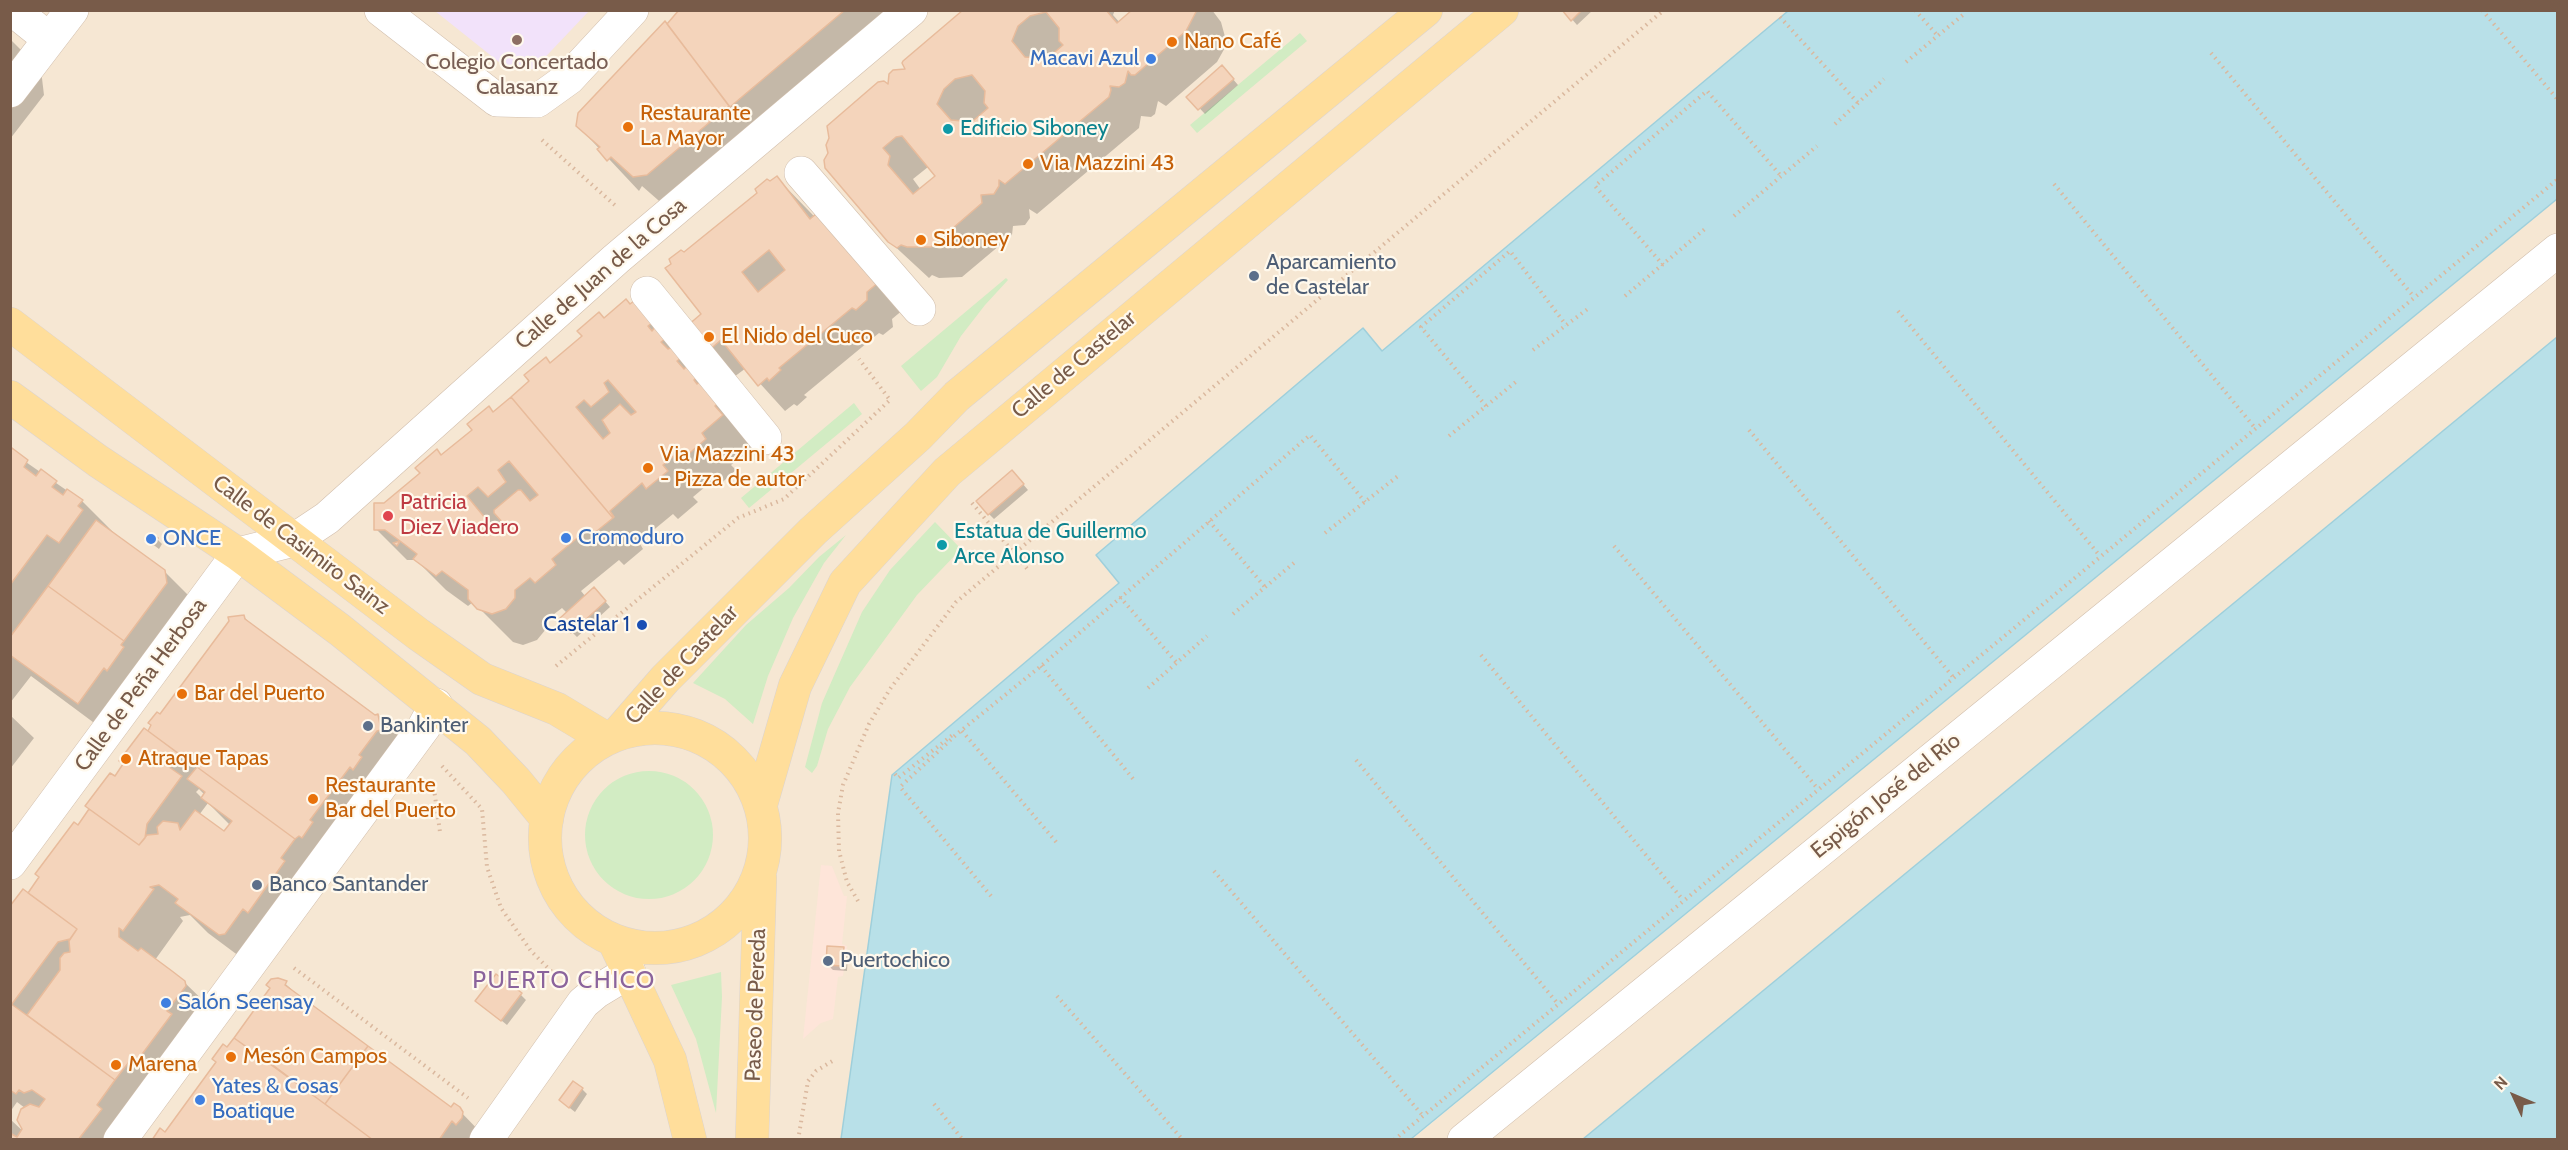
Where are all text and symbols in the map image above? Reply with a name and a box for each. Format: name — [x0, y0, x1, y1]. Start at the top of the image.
place label: Nano Café — [1184, 29, 1282, 55]
marker: Colegio Concertado Calasanz — [510, 33, 524, 47]
marker: Nano Café — [1165, 35, 1179, 49]
place label: Macavi Azul — [1029, 46, 1139, 72]
place label: Colegio Concertado Calasanz — [426, 50, 608, 101]
marker: Macavi Azul — [1144, 52, 1158, 66]
place label: Restaurante La Mayor — [640, 101, 751, 152]
place label: Edificio Siboney — [960, 116, 1109, 142]
marker: Restaurante La Mayor — [621, 120, 635, 134]
marker: Edificio Siboney — [941, 122, 955, 136]
place label: Via Mazzini 43 — [1040, 151, 1175, 177]
marker: Via Mazzini 43 — [1021, 157, 1035, 171]
street label: Calle de Juan de la Cosa — [510, 193, 692, 355]
place label: Siboney — [933, 227, 1009, 253]
marker: Siboney — [914, 233, 928, 247]
place label: Aparcamiento de Castelar — [1266, 250, 1396, 302]
marker: Aparcamiento de Castelar — [1247, 269, 1261, 283]
street label: Calle de Castelar — [1007, 306, 1141, 424]
place label: El Nido del Cuco — [721, 324, 873, 350]
marker: El Nido del Cuco — [702, 330, 716, 344]
place label: Via Mazzini 43 - Pizza de autor — [660, 442, 805, 494]
marker: Via Mazzini 43 - Pizza de autor — [641, 461, 655, 475]
street label: Calle de Casimiro Sainz — [207, 470, 395, 620]
place label: Patricia Diez Viadero — [400, 490, 519, 542]
marker: Patricia Diez Viadero — [381, 509, 395, 523]
place label: Estatua de Guillermo Arce Alonso — [954, 519, 1147, 570]
place label: Cromoduro — [578, 525, 684, 551]
place label: ONCE — [163, 526, 221, 552]
marker: Cromoduro — [559, 531, 573, 545]
marker: ONCE — [144, 532, 158, 546]
marker: Estatua de Guillermo Arce Alonso — [935, 538, 949, 552]
street label: Calle de Peña Herbosa — [69, 593, 213, 777]
street label: Calle de Castelar — [620, 600, 744, 730]
place label: Castelar 1 — [543, 612, 630, 638]
marker: Castelar 1 — [635, 618, 649, 632]
place label: Bar del Puerto — [194, 681, 325, 707]
marker: Bar del Puerto — [175, 687, 189, 701]
place label: Bankinter — [380, 713, 468, 739]
marker: Bankinter — [361, 719, 375, 733]
street label: Espigón José del Río — [1806, 728, 1966, 864]
place label: Atraque Tapas — [138, 746, 269, 772]
marker: Atraque Tapas — [119, 752, 133, 766]
place label: Restaurante Bar del Puerto — [325, 773, 456, 824]
marker: Restaurante Bar del Puerto — [306, 792, 320, 806]
place label: Banco Santander — [269, 872, 428, 898]
marker: Banco Santander — [250, 878, 264, 892]
street label: Paseo de Pereda — [740, 928, 772, 1082]
place label: Puertochico — [840, 948, 950, 974]
marker: Puertochico — [821, 954, 835, 968]
district label: PUERTO CHICO — [472, 967, 656, 995]
place label: Salón Seensay — [178, 990, 314, 1016]
marker: Salón Seensay — [159, 996, 173, 1010]
place label: Mesón Campos — [243, 1044, 387, 1070]
marker: Mesón Campos — [224, 1050, 238, 1064]
place label: Marena — [128, 1052, 197, 1078]
marker: Marena — [109, 1058, 123, 1072]
north arrow — [2484, 1066, 2544, 1126]
text: N — [2490, 1072, 2511, 1094]
place label: Yates & Cosas Boatique — [212, 1074, 338, 1126]
marker: Yates & Cosas Boatique — [193, 1093, 207, 1107]

